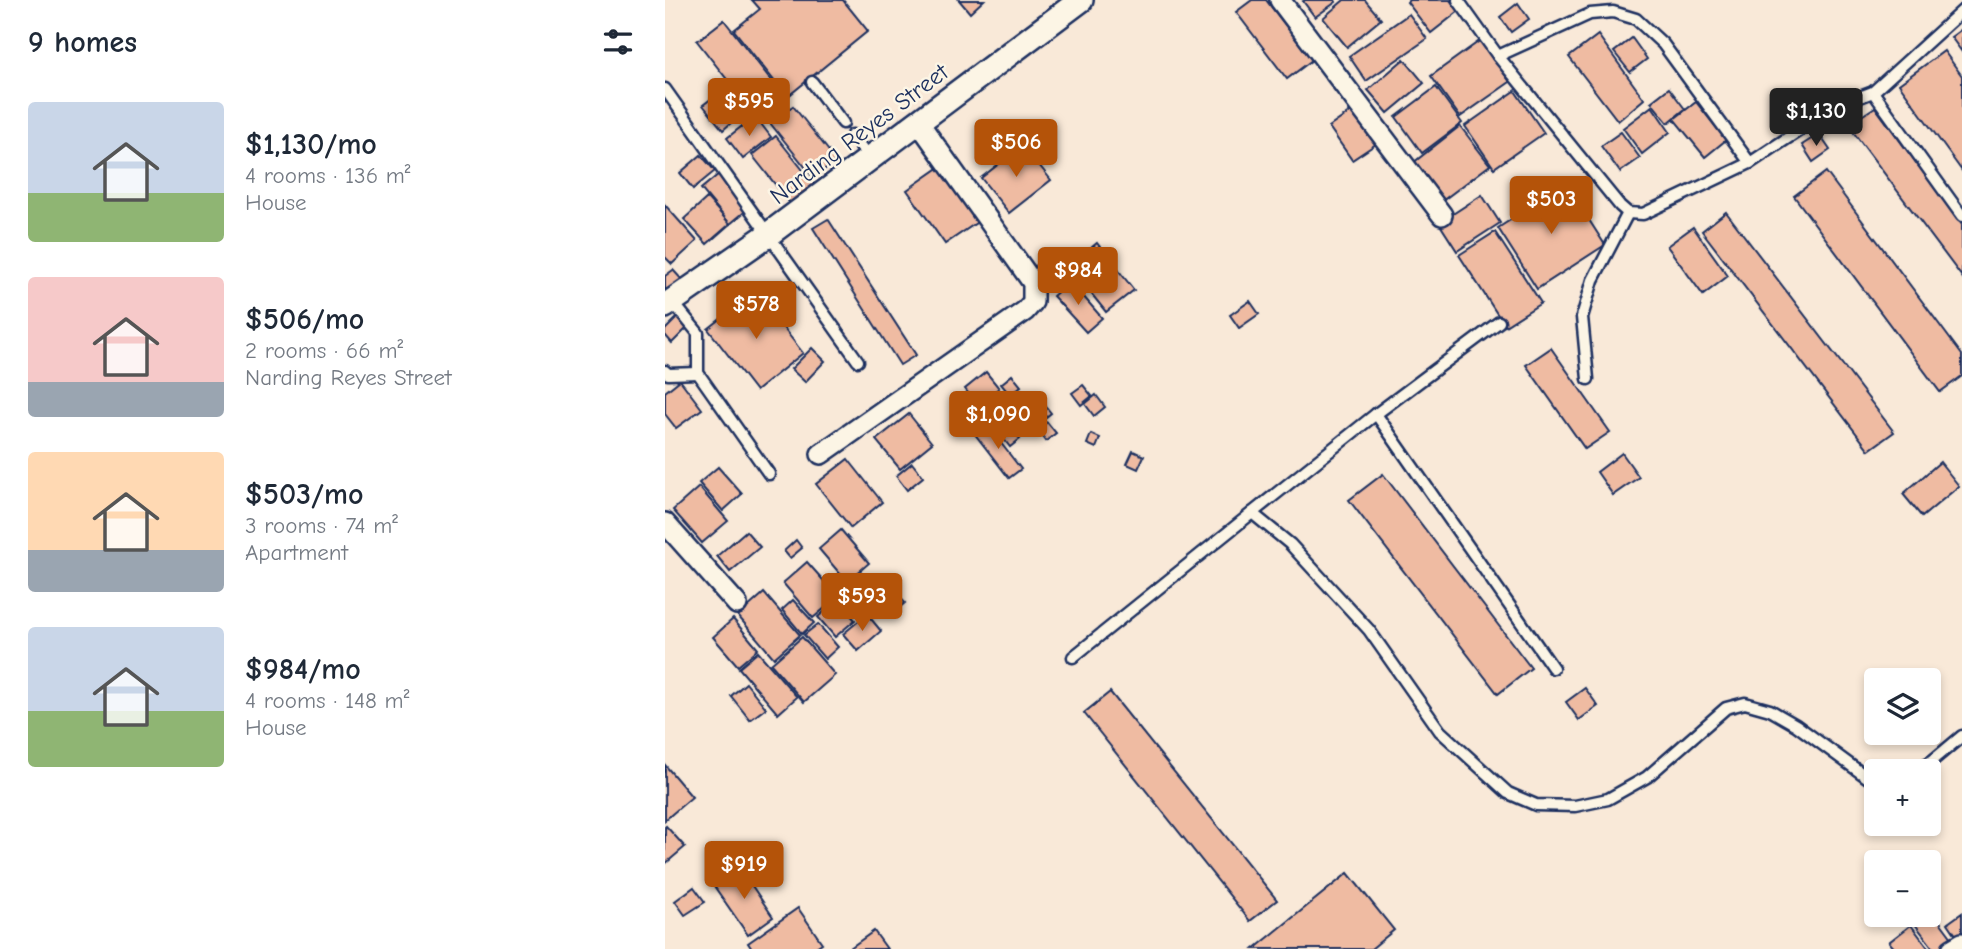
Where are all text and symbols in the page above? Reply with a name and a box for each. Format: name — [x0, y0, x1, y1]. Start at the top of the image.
icon: filters — [599, 23, 637, 61]
text: 9 homes — [28, 25, 137, 60]
street label: Narding Reyes Street — [764, 57, 954, 210]
pin: $595 — [708, 78, 790, 138]
text: $595 — [724, 87, 774, 114]
pin: $1,130 — [1759, 88, 1873, 148]
text: $1,130 — [1786, 97, 1846, 124]
pin: $506 — [975, 120, 1057, 179]
text: $1,130/mo — [245, 127, 377, 162]
text: $506 — [990, 128, 1042, 155]
icon: home — [84, 130, 168, 214]
text: 4 rooms · 136 m² — [245, 162, 411, 189]
pin: $503 — [1510, 176, 1592, 236]
text: $503 — [1526, 185, 1576, 212]
text: House — [245, 189, 307, 216]
pin: $984 — [1037, 247, 1119, 307]
text: $984 — [1054, 256, 1102, 283]
pin: $578 — [715, 282, 797, 341]
text: $578 — [732, 290, 780, 317]
text: $506/mo — [245, 302, 364, 337]
icon: home — [84, 305, 168, 389]
text: 2 rooms · 66 m² — [245, 337, 403, 364]
text: Narding Reyes Street — [245, 364, 452, 391]
pin: $1,090 — [941, 392, 1055, 451]
text: $1,090 — [965, 400, 1031, 427]
text: $503/mo — [245, 477, 363, 512]
icon: home — [84, 480, 168, 564]
text: 3 rooms · 74 m² — [245, 512, 398, 539]
text: Apartment — [245, 539, 348, 566]
pin: $593 — [821, 574, 903, 633]
text: $593 — [837, 582, 887, 609]
text: $984/mo — [245, 652, 361, 687]
icon: home — [84, 655, 168, 739]
map controls — [1864, 668, 1941, 927]
button: layers — [1864, 668, 1941, 745]
text: 4 rooms · 148 m² — [245, 687, 409, 714]
text: House — [245, 714, 307, 741]
button: + — [1864, 759, 1941, 836]
pin: $919 — [703, 842, 785, 901]
text: $919 — [721, 850, 767, 877]
button: − — [1864, 850, 1941, 927]

